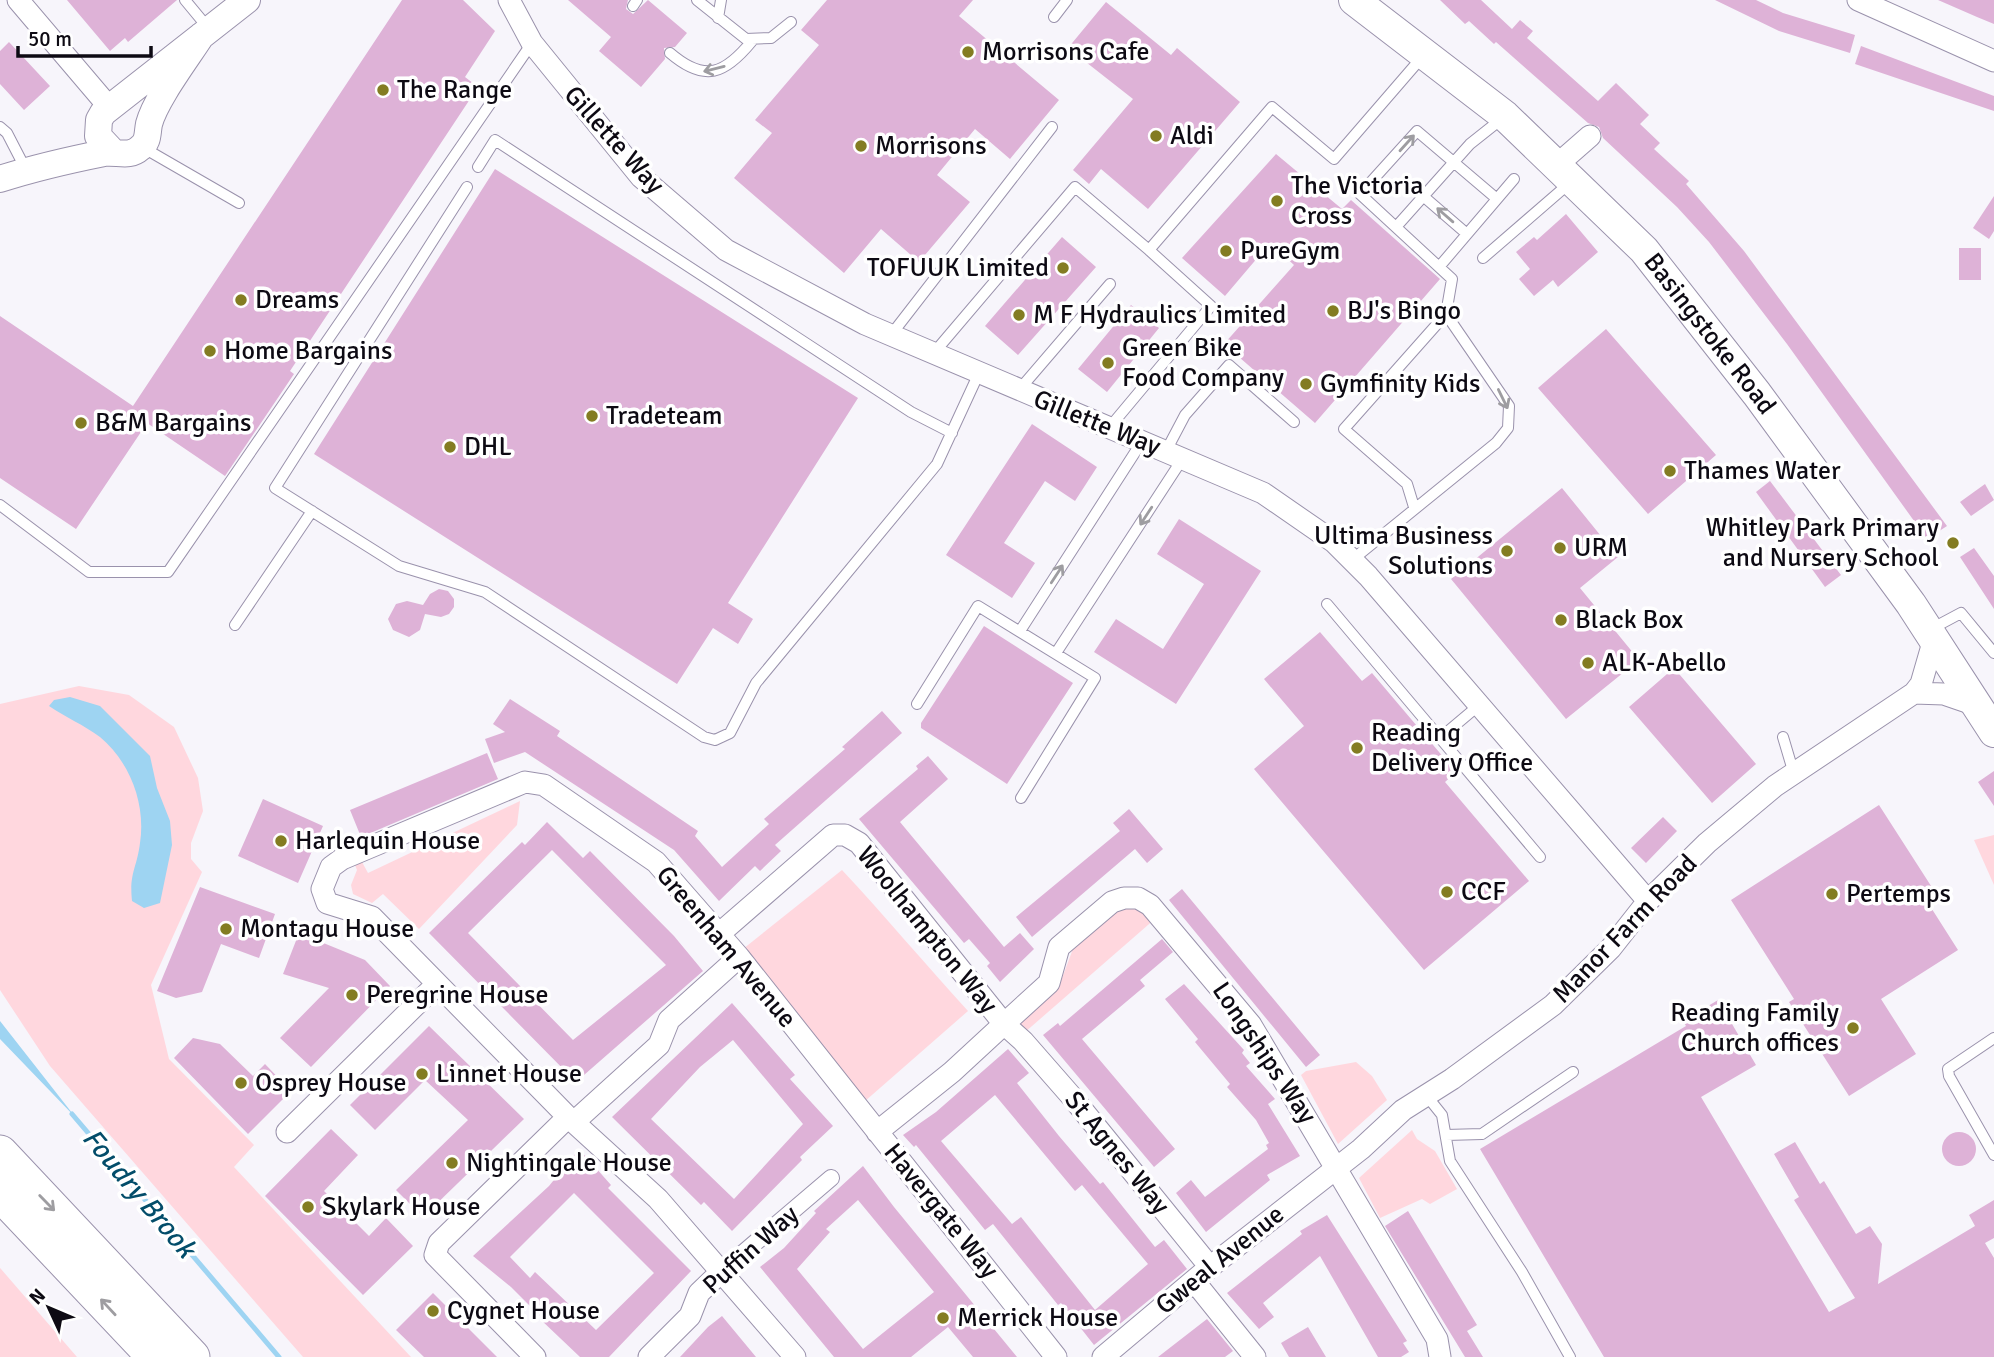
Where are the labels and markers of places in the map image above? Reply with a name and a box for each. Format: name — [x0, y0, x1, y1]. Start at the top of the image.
place label: Morrisons Cafe — [982, 36, 1150, 68]
marker: Morrisons Cafe — [960, 44, 976, 60]
place label: The Range — [397, 74, 512, 106]
marker: The Range — [375, 82, 391, 98]
place label: Aldi — [1170, 120, 1214, 152]
marker: Aldi — [1148, 128, 1164, 144]
place label: Morrisons — [875, 130, 987, 162]
marker: Morrisons — [853, 138, 869, 154]
place label: The Victoria Cross — [1291, 170, 1424, 232]
marker: The Victoria Cross — [1269, 193, 1285, 209]
place label: PureGym — [1240, 235, 1340, 267]
marker: PureGym — [1218, 243, 1234, 259]
place label: TOFUUK Limited — [867, 252, 1049, 284]
marker: TOFUUK Limited — [1055, 260, 1071, 276]
place label: Dreams — [255, 284, 339, 316]
marker: Dreams — [233, 292, 249, 308]
place label: BJ's Bingo — [1347, 295, 1461, 327]
place label: M F Hydraulics Limited — [1033, 299, 1286, 331]
marker: BJ's Bingo — [1325, 303, 1341, 319]
marker: M F Hydraulics Limited — [1011, 307, 1027, 323]
place label: Green Bike Food Company — [1122, 332, 1284, 394]
place label: Home Bargains — [224, 335, 392, 367]
marker: Home Bargains — [202, 343, 218, 359]
marker: Green Bike Food Company — [1100, 355, 1116, 371]
place label: Gymfinity Kids — [1320, 368, 1480, 400]
marker: Gymfinity Kids — [1298, 376, 1314, 392]
place label: Tradeteam — [606, 400, 723, 432]
place label: B&M Bargains — [95, 407, 251, 439]
marker: Tradeteam — [584, 408, 600, 424]
marker: B&M Bargains — [73, 415, 89, 431]
place label: DHL — [464, 431, 512, 463]
marker: DHL — [442, 439, 458, 455]
place label: Thames Water — [1684, 455, 1841, 487]
marker: Thames Water — [1662, 463, 1678, 479]
place label: Whitley Park Primary and Nursery School — [1705, 512, 1939, 574]
place label: Ultima Business Solutions — [1314, 520, 1493, 582]
place label: URM — [1574, 532, 1628, 564]
marker: Whitley Park Primary and Nursery School — [1945, 535, 1961, 551]
marker: URM — [1552, 540, 1568, 556]
marker: Ultima Business Solutions — [1499, 543, 1515, 559]
place label: Black Box — [1575, 604, 1683, 636]
marker: Black Box — [1553, 612, 1569, 628]
place label: ALK-Abello — [1602, 647, 1726, 679]
marker: ALK-Abello — [1580, 655, 1596, 671]
place label: Reading Delivery Office — [1371, 717, 1533, 779]
marker: Reading Delivery Office — [1349, 740, 1365, 756]
place label: Harlequin House — [295, 825, 480, 857]
marker: Harlequin House — [273, 833, 289, 849]
place label: CCF — [1461, 876, 1506, 908]
place label: Pertemps — [1846, 878, 1951, 910]
marker: CCF — [1439, 884, 1455, 900]
marker: Pertemps — [1824, 886, 1840, 902]
place label: Montagu House — [240, 913, 414, 945]
marker: Montagu House — [218, 921, 234, 937]
place label: Peregrine House — [366, 979, 549, 1011]
marker: Peregrine House — [344, 987, 360, 1003]
place label: Reading Family Church offices — [1670, 997, 1839, 1059]
marker: Reading Family Church offices — [1845, 1020, 1861, 1036]
place label: Linnet House — [436, 1058, 582, 1090]
marker: Linnet House — [414, 1066, 430, 1082]
place label: Osprey House — [255, 1067, 407, 1099]
marker: Osprey House — [233, 1075, 249, 1091]
place label: Nightingale House — [466, 1147, 672, 1179]
marker: Nightingale House — [444, 1155, 460, 1171]
place label: Skylark House — [322, 1191, 481, 1223]
marker: Skylark House — [300, 1199, 316, 1215]
place label: Cygnet House — [447, 1295, 600, 1327]
place label: Merrick House — [957, 1302, 1118, 1334]
marker: Cygnet House — [425, 1303, 441, 1319]
marker: Merrick House — [935, 1310, 951, 1326]

